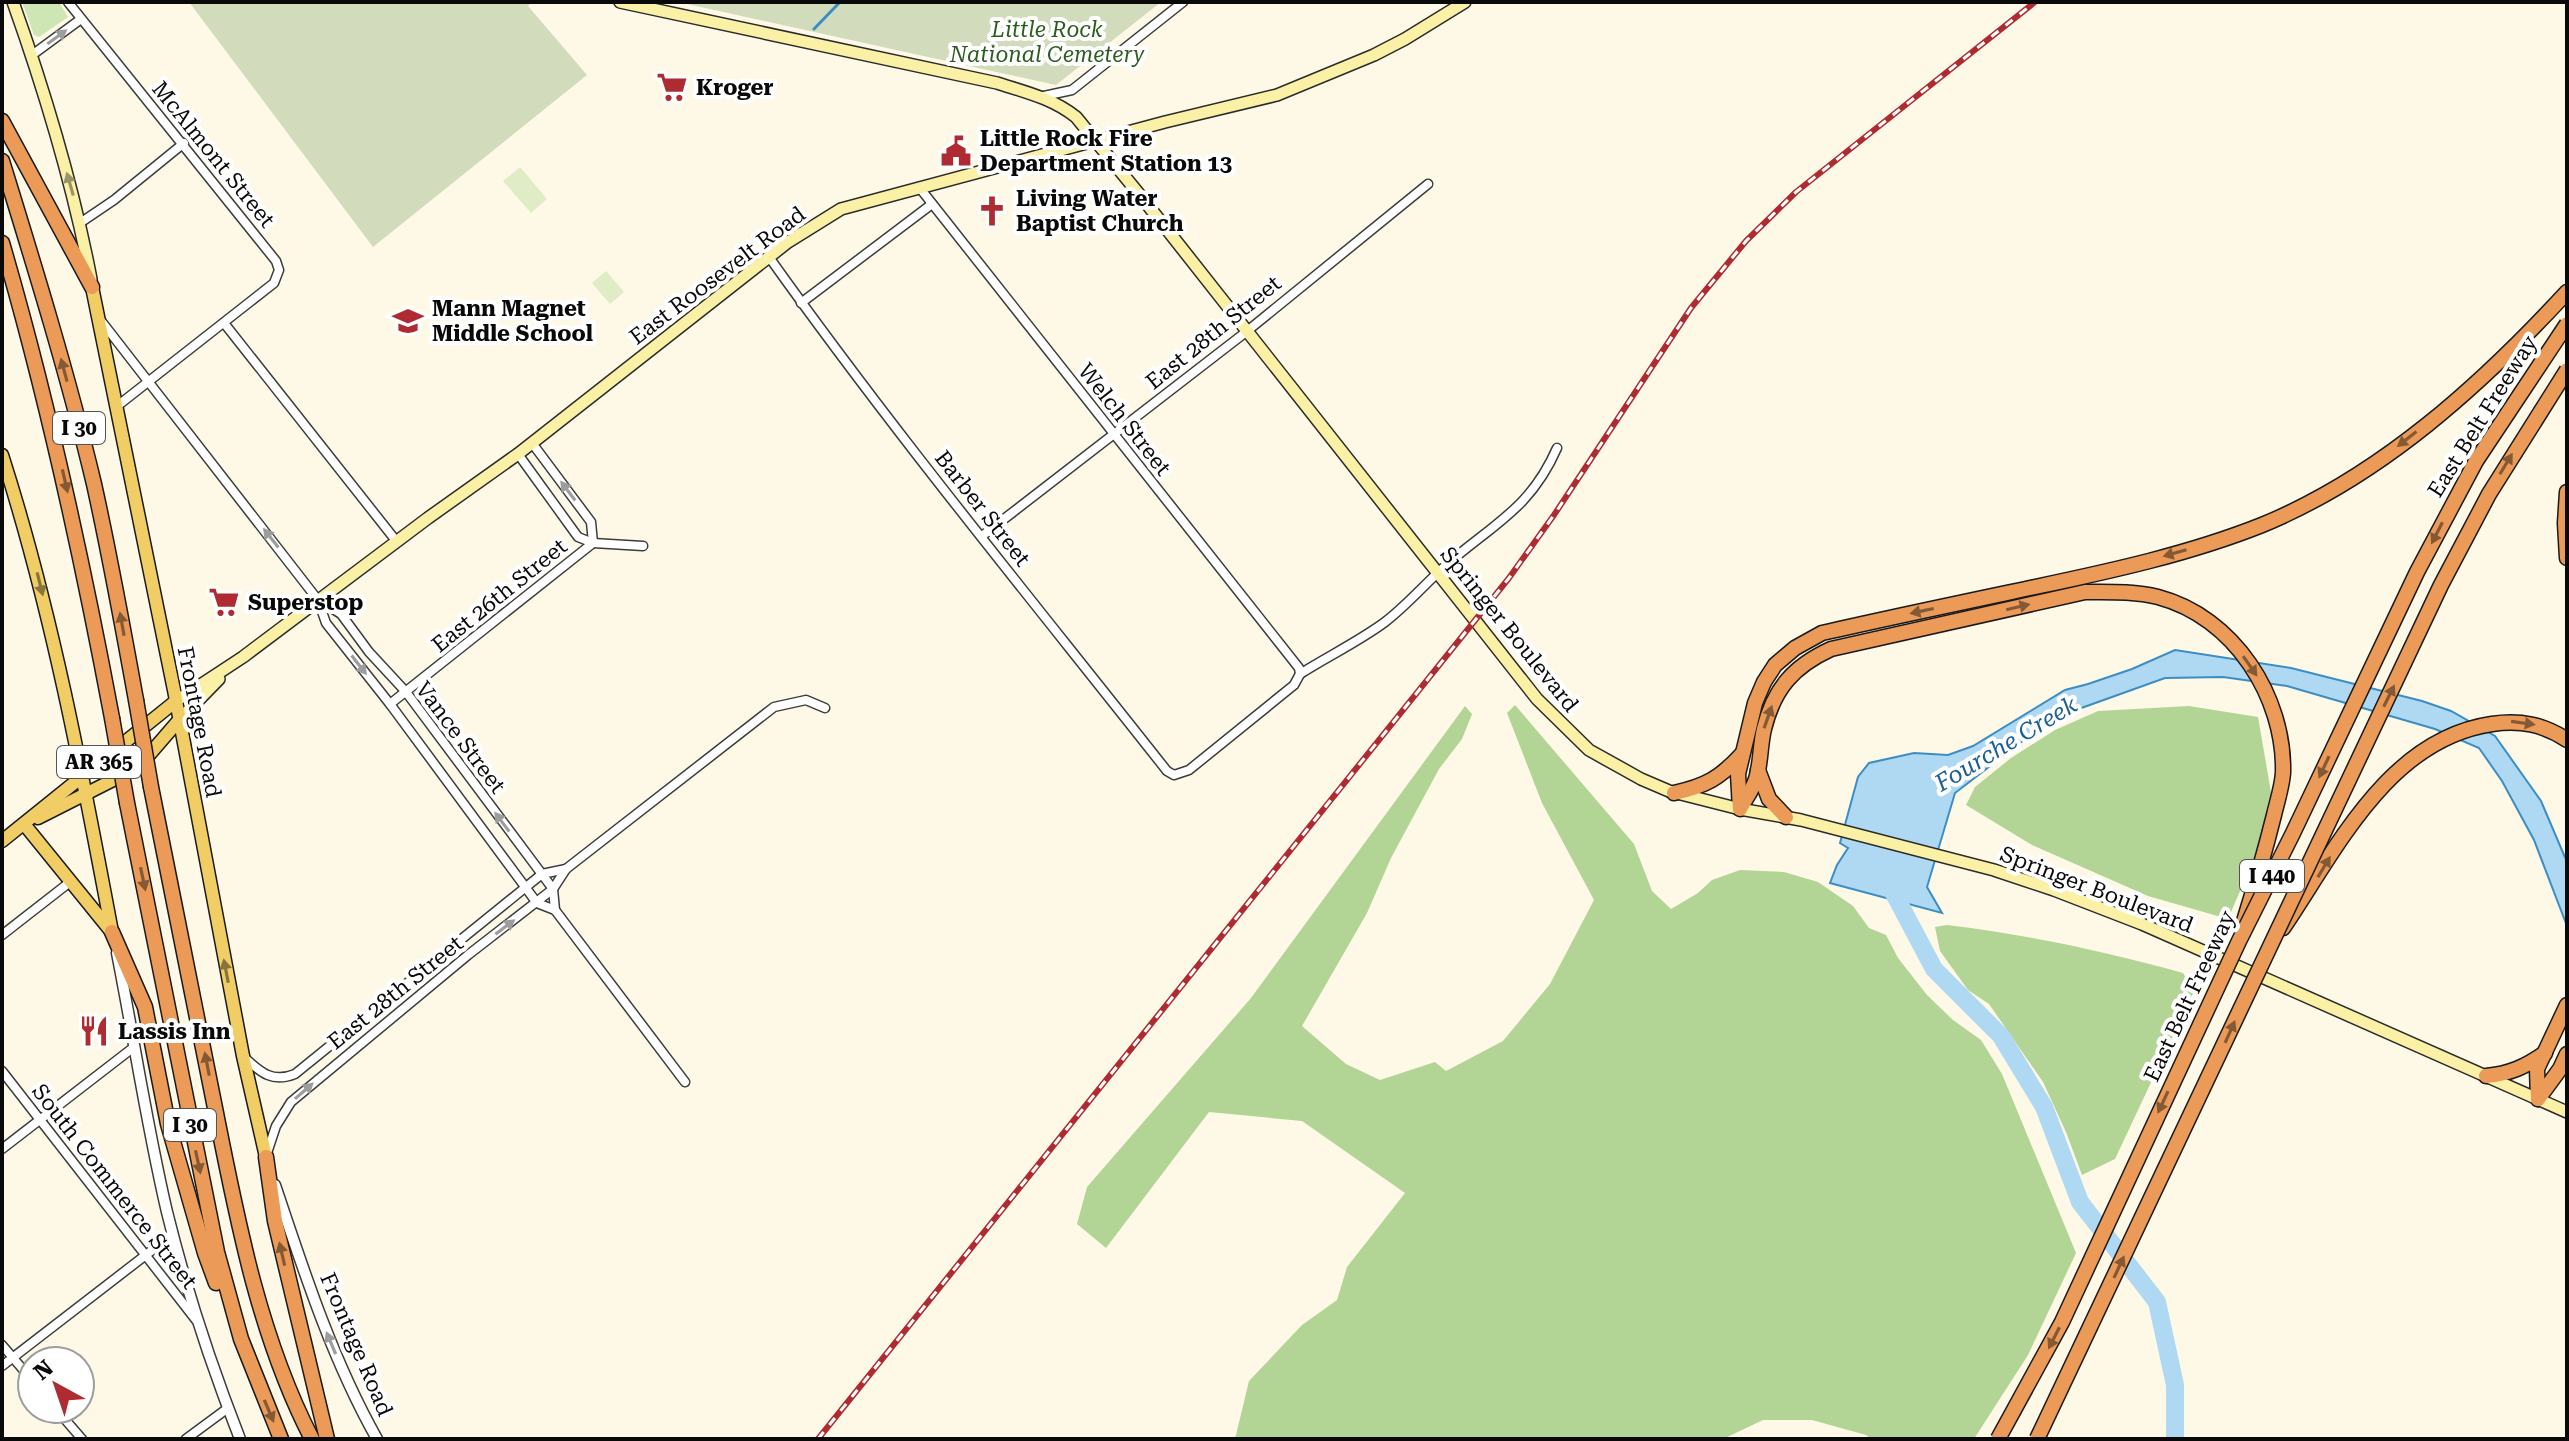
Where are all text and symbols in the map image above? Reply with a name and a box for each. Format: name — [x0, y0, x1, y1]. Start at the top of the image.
park label: Little Rock National Cemetery — [949, 17, 1145, 67]
one-way arrow — [46, 29, 67, 45]
supermarket icon: Kroger — [655, 70, 689, 104]
place label: Kroger — [696, 75, 773, 100]
street label: McAlmont Street — [147, 76, 280, 232]
place label: Little Rock Fire Department Station 13 — [980, 126, 1232, 176]
public building icon: Little Rock Fire Department Station 13 — [939, 134, 973, 168]
one-way arrow — [63, 171, 76, 195]
place label: Living Water Baptist Church — [1016, 186, 1184, 236]
church icon: Living Water Baptist Church — [975, 194, 1009, 228]
street label: East Roosevelt Road — [625, 201, 810, 350]
street label: East 28th Street — [1141, 270, 1286, 394]
place label: Mann Magnet Middle School — [432, 296, 593, 346]
school or university icon: Mann Magnet Middle School — [391, 304, 425, 338]
street label: East Belt Freeway — [2423, 331, 2542, 502]
one-way arrow — [58, 358, 70, 383]
street label: Welch Street — [1073, 358, 1176, 480]
road number: I 30 — [53, 412, 105, 444]
one-way arrow — [2397, 431, 2417, 447]
street label: Barber Street — [930, 446, 1035, 571]
one-way arrow — [2499, 453, 2513, 475]
one-way arrow — [59, 468, 72, 493]
one-way arrow — [560, 481, 576, 501]
one-way arrow — [2430, 521, 2444, 544]
one-way arrow — [263, 528, 279, 548]
street label: East 26th Street — [427, 533, 572, 657]
street label: Springer Boulevard — [1435, 542, 1584, 717]
one-way arrow — [2163, 547, 2187, 560]
one-way arrow — [34, 571, 46, 596]
supermarket icon: Superstop — [207, 585, 241, 619]
place label: Superstop — [248, 590, 363, 615]
one-way arrow — [2005, 600, 2030, 613]
one-way arrow — [1909, 605, 1934, 618]
one-way arrow — [116, 611, 128, 636]
street label: Frontage Road — [173, 645, 226, 800]
one-way arrow — [350, 655, 367, 675]
one-way arrow — [2242, 655, 2257, 676]
street label: Vance Street — [411, 677, 511, 798]
one-way arrow — [2382, 684, 2396, 708]
water label: Fourche Creek — [1929, 691, 2082, 798]
one-way arrow — [1763, 704, 1775, 728]
one-way arrow — [2511, 717, 2536, 730]
road number: AR 365 — [57, 746, 141, 778]
one-way arrow — [2317, 755, 2331, 779]
one-way arrow — [495, 811, 511, 832]
street label: Springer Boulevard — [1997, 841, 2197, 938]
one-way arrow — [2317, 855, 2331, 878]
road number: I 440 — [2240, 860, 2304, 892]
one-way arrow — [137, 867, 150, 892]
street label: East Belt Freeway — [2139, 907, 2240, 1086]
one-way arrow — [495, 919, 515, 935]
street label: East 28th Street — [323, 930, 468, 1054]
one-way arrow — [220, 959, 232, 984]
restaurant icon: Lassis Inn — [77, 1014, 111, 1048]
place label: Lassis Inn — [118, 1019, 231, 1044]
one-way arrow — [2223, 1021, 2237, 1044]
one-way arrow — [200, 1051, 212, 1076]
street label: South Commerce Street — [27, 1079, 202, 1294]
one-way arrow — [293, 1083, 313, 1100]
one-way arrow — [2156, 1090, 2170, 1114]
road number: I 30 — [164, 1109, 216, 1141]
one-way arrow — [192, 1150, 205, 1175]
one-way arrow — [275, 1242, 288, 1267]
one-way arrow — [2112, 1256, 2125, 1279]
street label: Frontage Road — [315, 1269, 398, 1420]
one-way arrow — [2048, 1327, 2061, 1350]
one-way arrow — [325, 1332, 338, 1355]
north arrow — [16, 1345, 96, 1425]
text: N — [29, 1355, 58, 1385]
one-way arrow — [262, 1399, 275, 1423]

